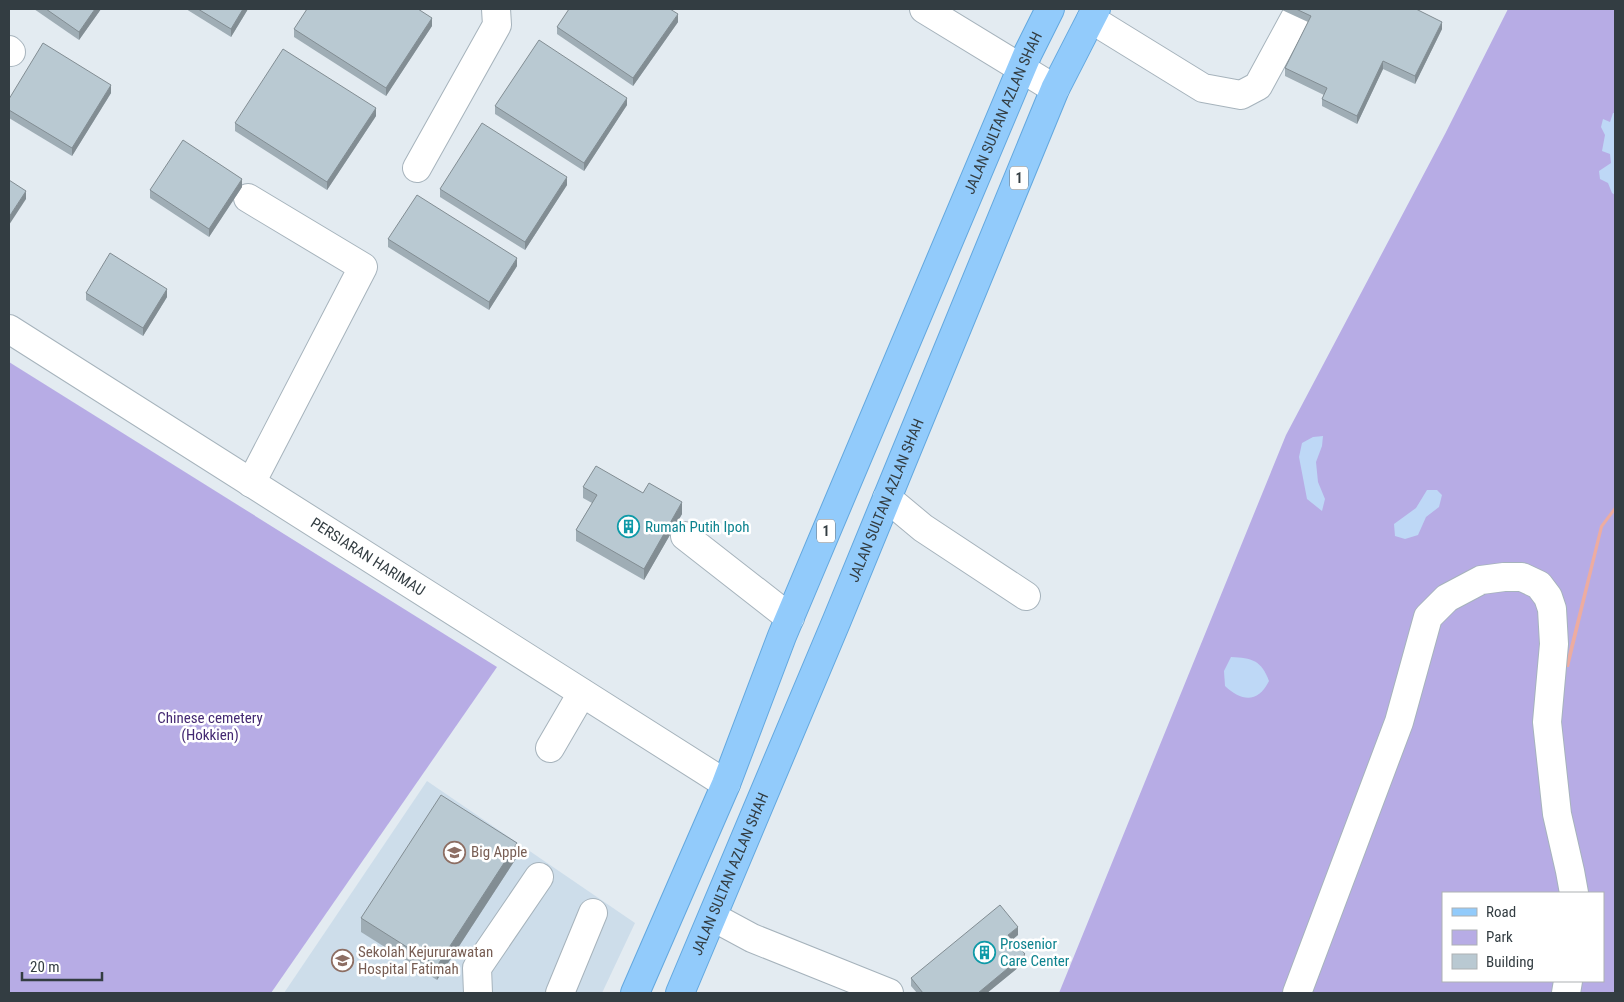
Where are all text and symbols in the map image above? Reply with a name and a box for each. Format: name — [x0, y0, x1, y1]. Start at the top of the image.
street label: JALAN SULTAN AZLAN SHAH — [960, 29, 1046, 197]
road number: 1 — [1010, 167, 1028, 190]
street label: JALAN SULTAN AZLAN SHAH — [845, 416, 928, 585]
street label: PERSIARAN HARIMAU — [307, 514, 428, 600]
building icon: Rumah Putih Ipoh — [617, 515, 641, 539]
place label: Rumah Putih Ipoh — [645, 518, 749, 536]
road number: 1 — [817, 520, 835, 542]
park label: Chinese cemetery (Hokkien) — [157, 709, 263, 744]
street label: JALAN SULTAN AZLAN SHAH — [688, 790, 772, 958]
school or university icon: Big Apple — [443, 840, 467, 864]
place label: Big Apple — [471, 843, 527, 861]
legend — [1442, 892, 1604, 982]
text: Road — [1486, 903, 1516, 921]
text: Park — [1486, 928, 1513, 946]
place label: Prosenior Care Center — [1000, 935, 1070, 970]
building icon: Prosenior Care Center — [972, 941, 996, 965]
place label: Sekolah Kejururawatan Hospital Fatimah — [358, 943, 493, 978]
school or university icon: Sekolah Kejururawatan Hospital Fatimah — [330, 949, 354, 973]
scale bar — [22, 950, 102, 982]
text: Building — [1486, 953, 1534, 971]
text: 20 m — [30, 958, 60, 976]

